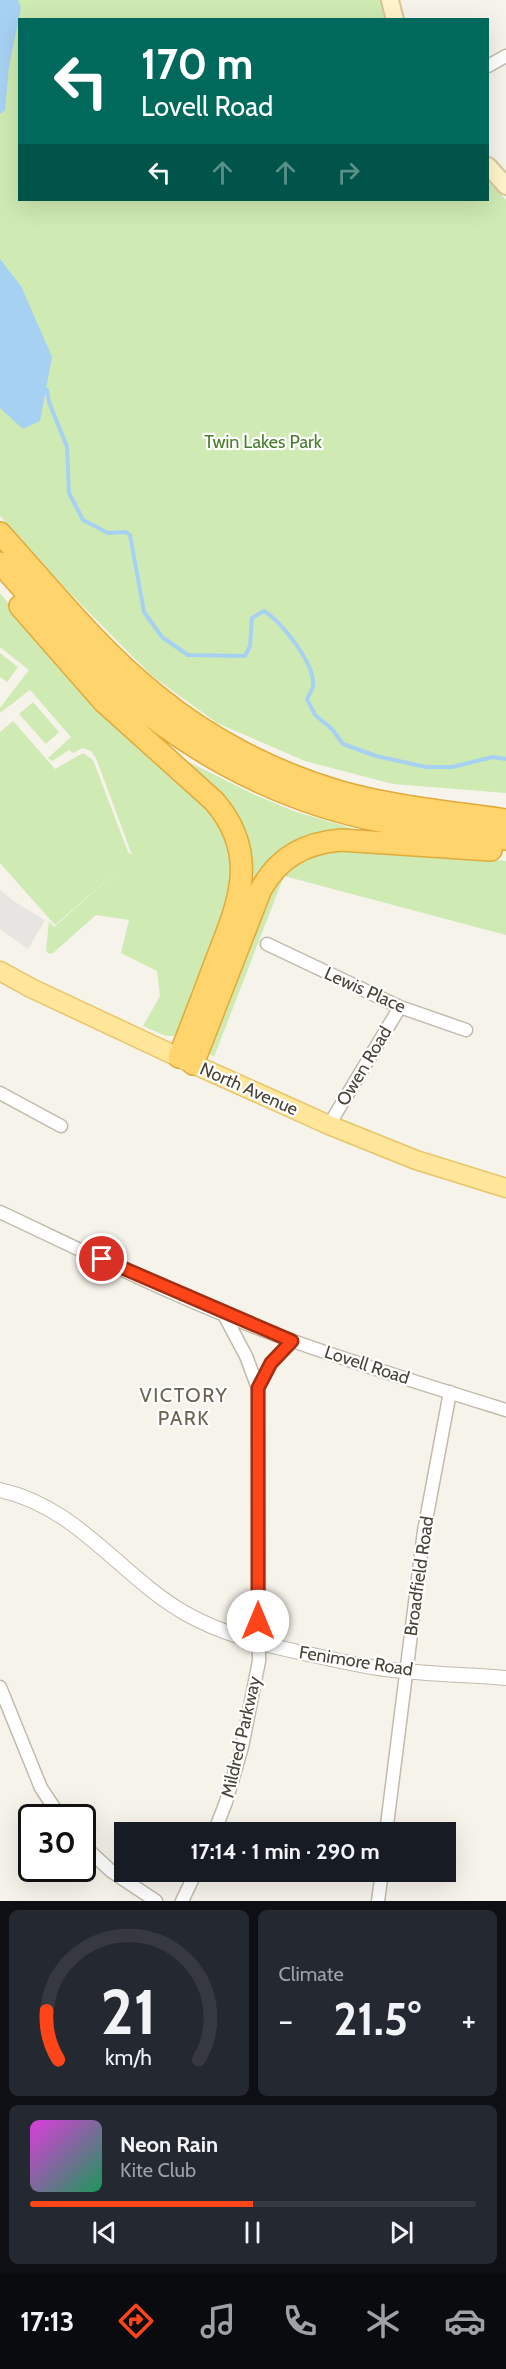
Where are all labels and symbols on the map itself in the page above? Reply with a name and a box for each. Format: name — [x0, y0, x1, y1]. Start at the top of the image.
park label: Twin Lakes Park — [204, 431, 323, 453]
street label: Lewis Place — [321, 962, 409, 1018]
street label: Owen Road — [332, 1022, 396, 1110]
street label: North Avenue — [197, 1058, 301, 1120]
pin — [76, 1233, 127, 1284]
street label: Lovell Road — [322, 1341, 412, 1389]
district label: VICTORY PARK — [140, 1383, 228, 1430]
street label: Broadfield Road — [400, 1515, 438, 1637]
position arrow — [226, 1589, 290, 1653]
street label: Fenimore Road — [297, 1641, 415, 1681]
street label: Mildred Parkway — [216, 1674, 266, 1800]
speed limit sign: 30 — [18, 1804, 96, 1882]

